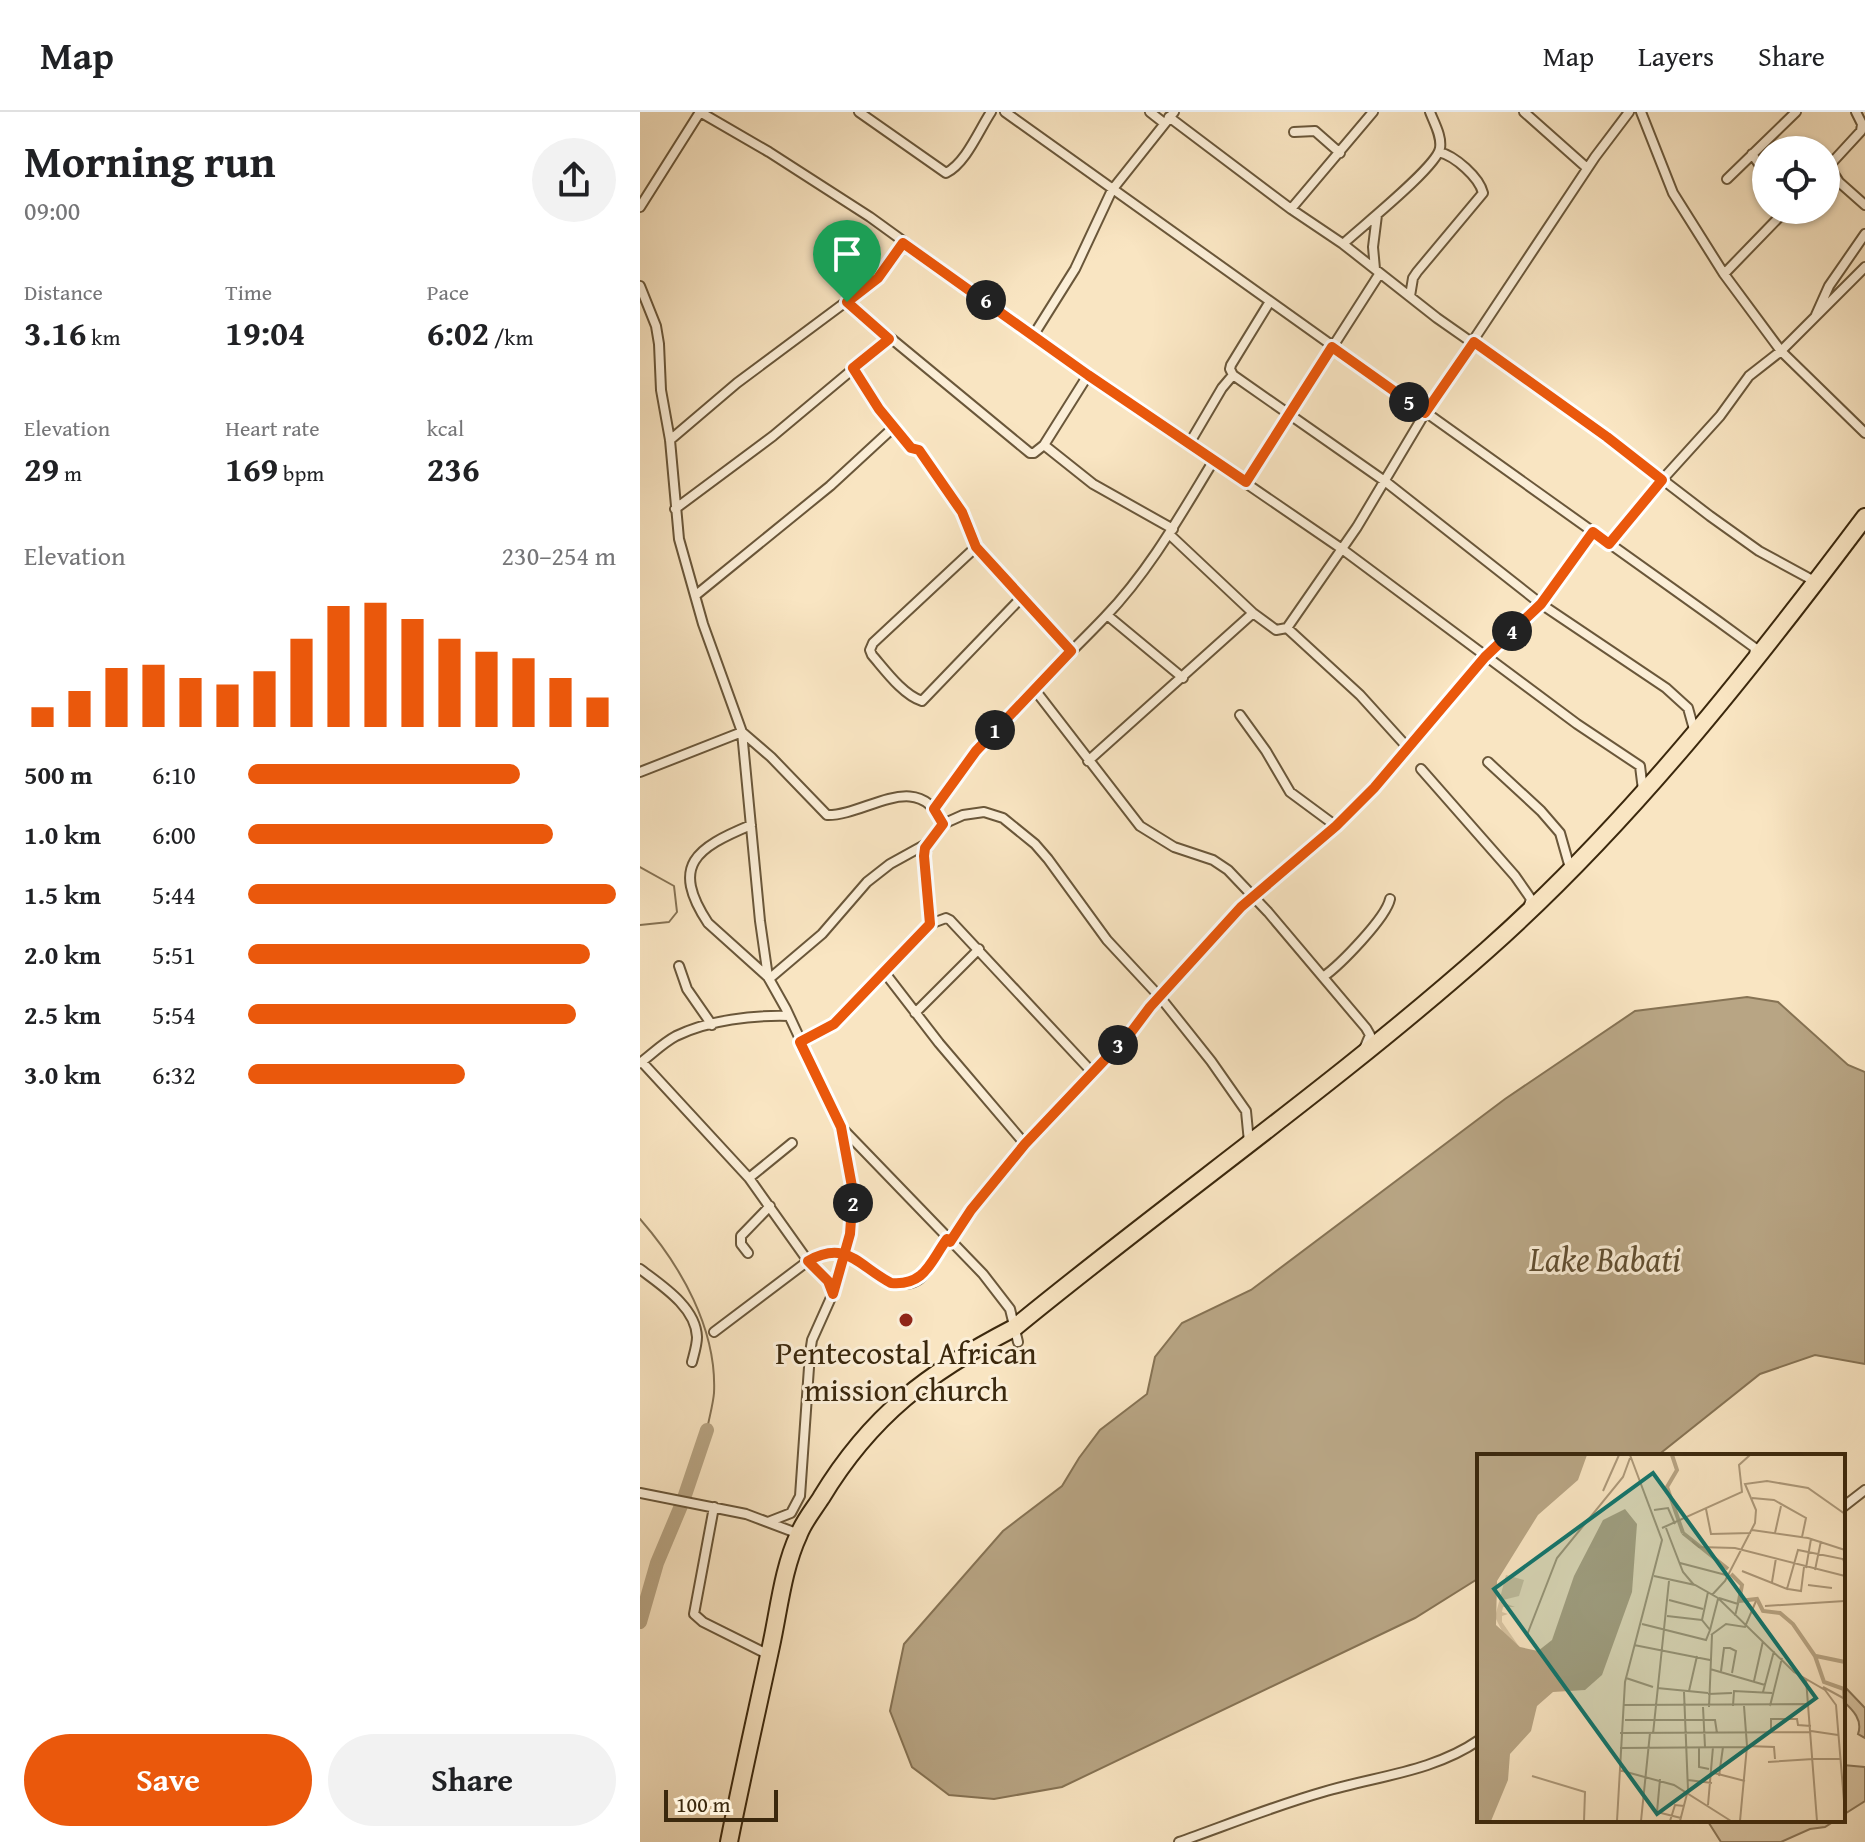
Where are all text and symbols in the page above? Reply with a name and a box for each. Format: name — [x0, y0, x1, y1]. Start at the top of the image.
text: Map — [40, 27, 114, 83]
text: Map — [1543, 35, 1594, 76]
text: Layers — [1638, 35, 1714, 76]
text: Share — [1758, 35, 1825, 76]
text: Morning run — [24, 129, 275, 193]
map controls — [1752, 136, 1840, 224]
button: locate — [1752, 136, 1840, 224]
button: share — [532, 138, 616, 222]
text: 09:00 — [24, 191, 80, 230]
pin — [813, 220, 881, 302]
icon: arrive — [825, 232, 869, 276]
text: Distance — [24, 276, 103, 308]
text: Time — [225, 276, 272, 308]
text: Pace — [427, 276, 469, 308]
pin: 6 — [966, 280, 1006, 320]
text: 6 — [980, 284, 992, 316]
text: 3.16 — [24, 308, 86, 357]
text: 19:04 — [225, 308, 305, 357]
text: 6:02 — [427, 308, 489, 357]
text: km — [86, 321, 120, 353]
text: /km — [489, 321, 534, 353]
pin: 5 — [1389, 382, 1429, 422]
text: 5 — [1403, 386, 1415, 418]
text: Elevation — [24, 412, 110, 444]
text: Heart rate — [225, 412, 320, 444]
text: kcal — [427, 412, 464, 444]
text: 29 — [24, 444, 59, 493]
text: 169 — [225, 444, 278, 493]
text: 236 — [427, 444, 480, 493]
text: m — [59, 457, 82, 489]
text: bpm — [278, 457, 324, 489]
text: Elevation — [24, 536, 126, 575]
text: 230–254 m — [502, 536, 616, 575]
pin: 4 — [1492, 611, 1532, 651]
text: 4 — [1506, 615, 1518, 647]
pin: 1 — [975, 710, 1015, 750]
text: 1 — [989, 714, 1001, 746]
text: 500 m — [24, 755, 92, 794]
text: 6:10 — [152, 755, 196, 794]
text: 1.0 km — [24, 815, 101, 854]
text: 6:00 — [152, 815, 196, 854]
text: 1.5 km — [24, 875, 101, 914]
text: 5:44 — [152, 875, 196, 914]
text: 2.0 km — [24, 935, 101, 974]
text: 5:51 — [152, 935, 196, 974]
text: 2.5 km — [24, 995, 101, 1034]
text: 5:54 — [152, 995, 196, 1034]
pin: 3 — [1098, 1025, 1138, 1065]
text: 3 — [1112, 1029, 1124, 1061]
text: 3.0 km — [24, 1055, 101, 1094]
text: 6:32 — [152, 1055, 196, 1094]
pin: 2 — [833, 1183, 873, 1223]
text: 2 — [847, 1187, 859, 1219]
water label: Lake Babati — [1528, 1234, 1681, 1283]
marker: Pentecostal African mission church — [897, 1311, 915, 1329]
place label: Pentecostal African mission church — [775, 1329, 1037, 1413]
inset map — [1477, 1454, 1845, 1822]
button: Save — [24, 1734, 312, 1826]
button: Share — [328, 1734, 616, 1826]
scale bar — [664, 1786, 778, 1822]
text: 100 m — [676, 1788, 731, 1820]

